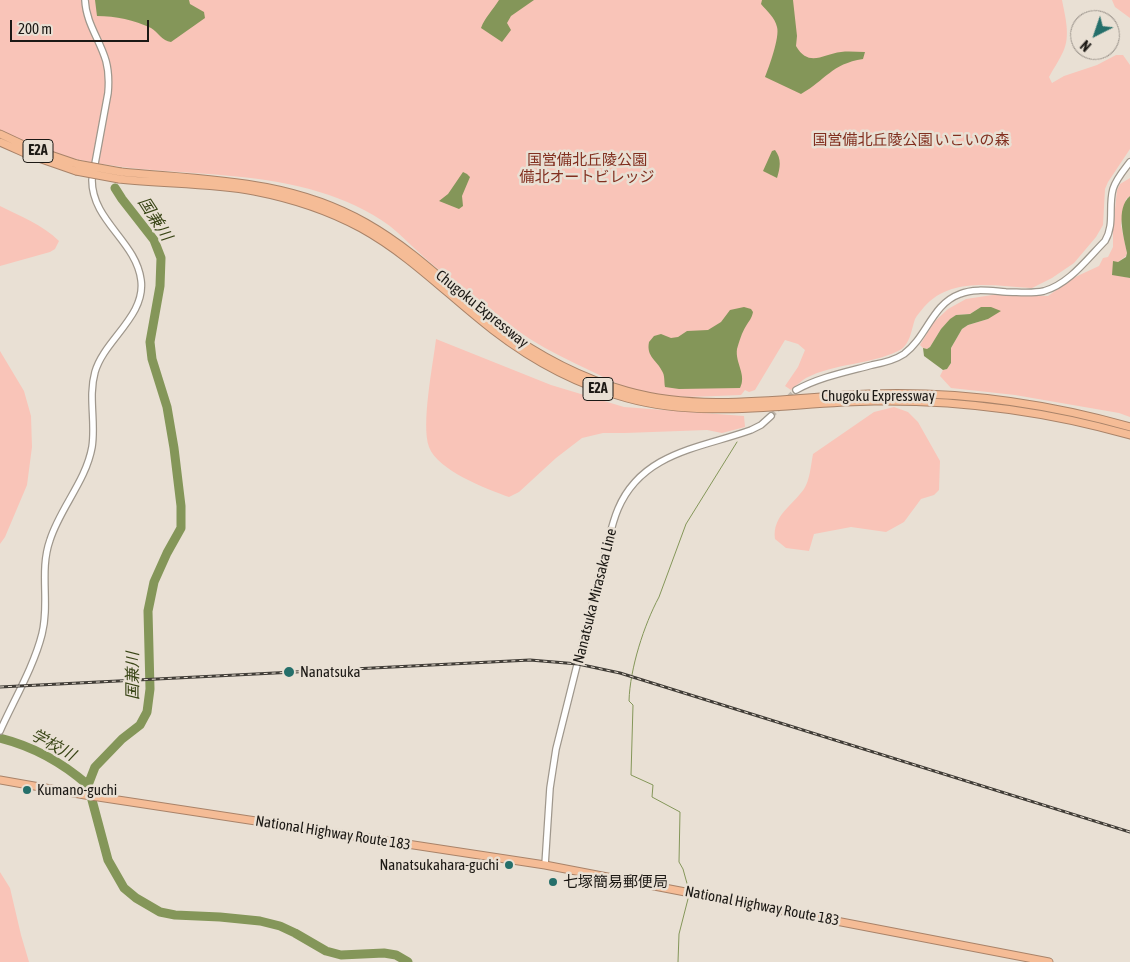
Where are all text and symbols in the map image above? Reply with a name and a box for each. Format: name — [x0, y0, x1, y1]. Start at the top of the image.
scale bar — [12, 10, 151, 42]
north arrow — [1070, 10, 1120, 60]
text: 200 m — [18, 20, 52, 37]
text: N — [1077, 37, 1094, 54]
park label: 国営備北丘陵公園 いこいの森 — [812, 131, 1010, 149]
road number: E2A — [23, 140, 53, 162]
park label: 国営備北丘陵公園 備北オートビレッジ — [520, 151, 654, 186]
water label: 国兼川 — [134, 194, 176, 244]
street label: Chugoku Expressway — [432, 266, 532, 352]
road number: E2A — [583, 378, 613, 400]
street label: Chugoku Expressway — [821, 387, 935, 405]
street label: Nanatsuka Mirasaka Line — [570, 527, 620, 665]
water label: 国兼川 — [123, 652, 143, 700]
place label: Nanatsuka — [300, 663, 361, 681]
marker: Nanatsuka — [282, 665, 296, 679]
water label: 学校川 — [27, 725, 79, 765]
place label: Kumano-guchi — [37, 781, 117, 799]
marker: Kumano-guchi — [21, 784, 33, 796]
street label: National Highway Route 183 — [254, 812, 412, 854]
place label: Nanatsukahara-guchi — [379, 856, 499, 874]
marker: Nanatsukahara-guchi — [503, 859, 515, 871]
place label: 七塚簡易郵便局 — [563, 873, 668, 891]
marker: 七塚簡易郵便局 — [547, 876, 559, 888]
street label: National Highway Route 183 — [683, 882, 841, 930]

